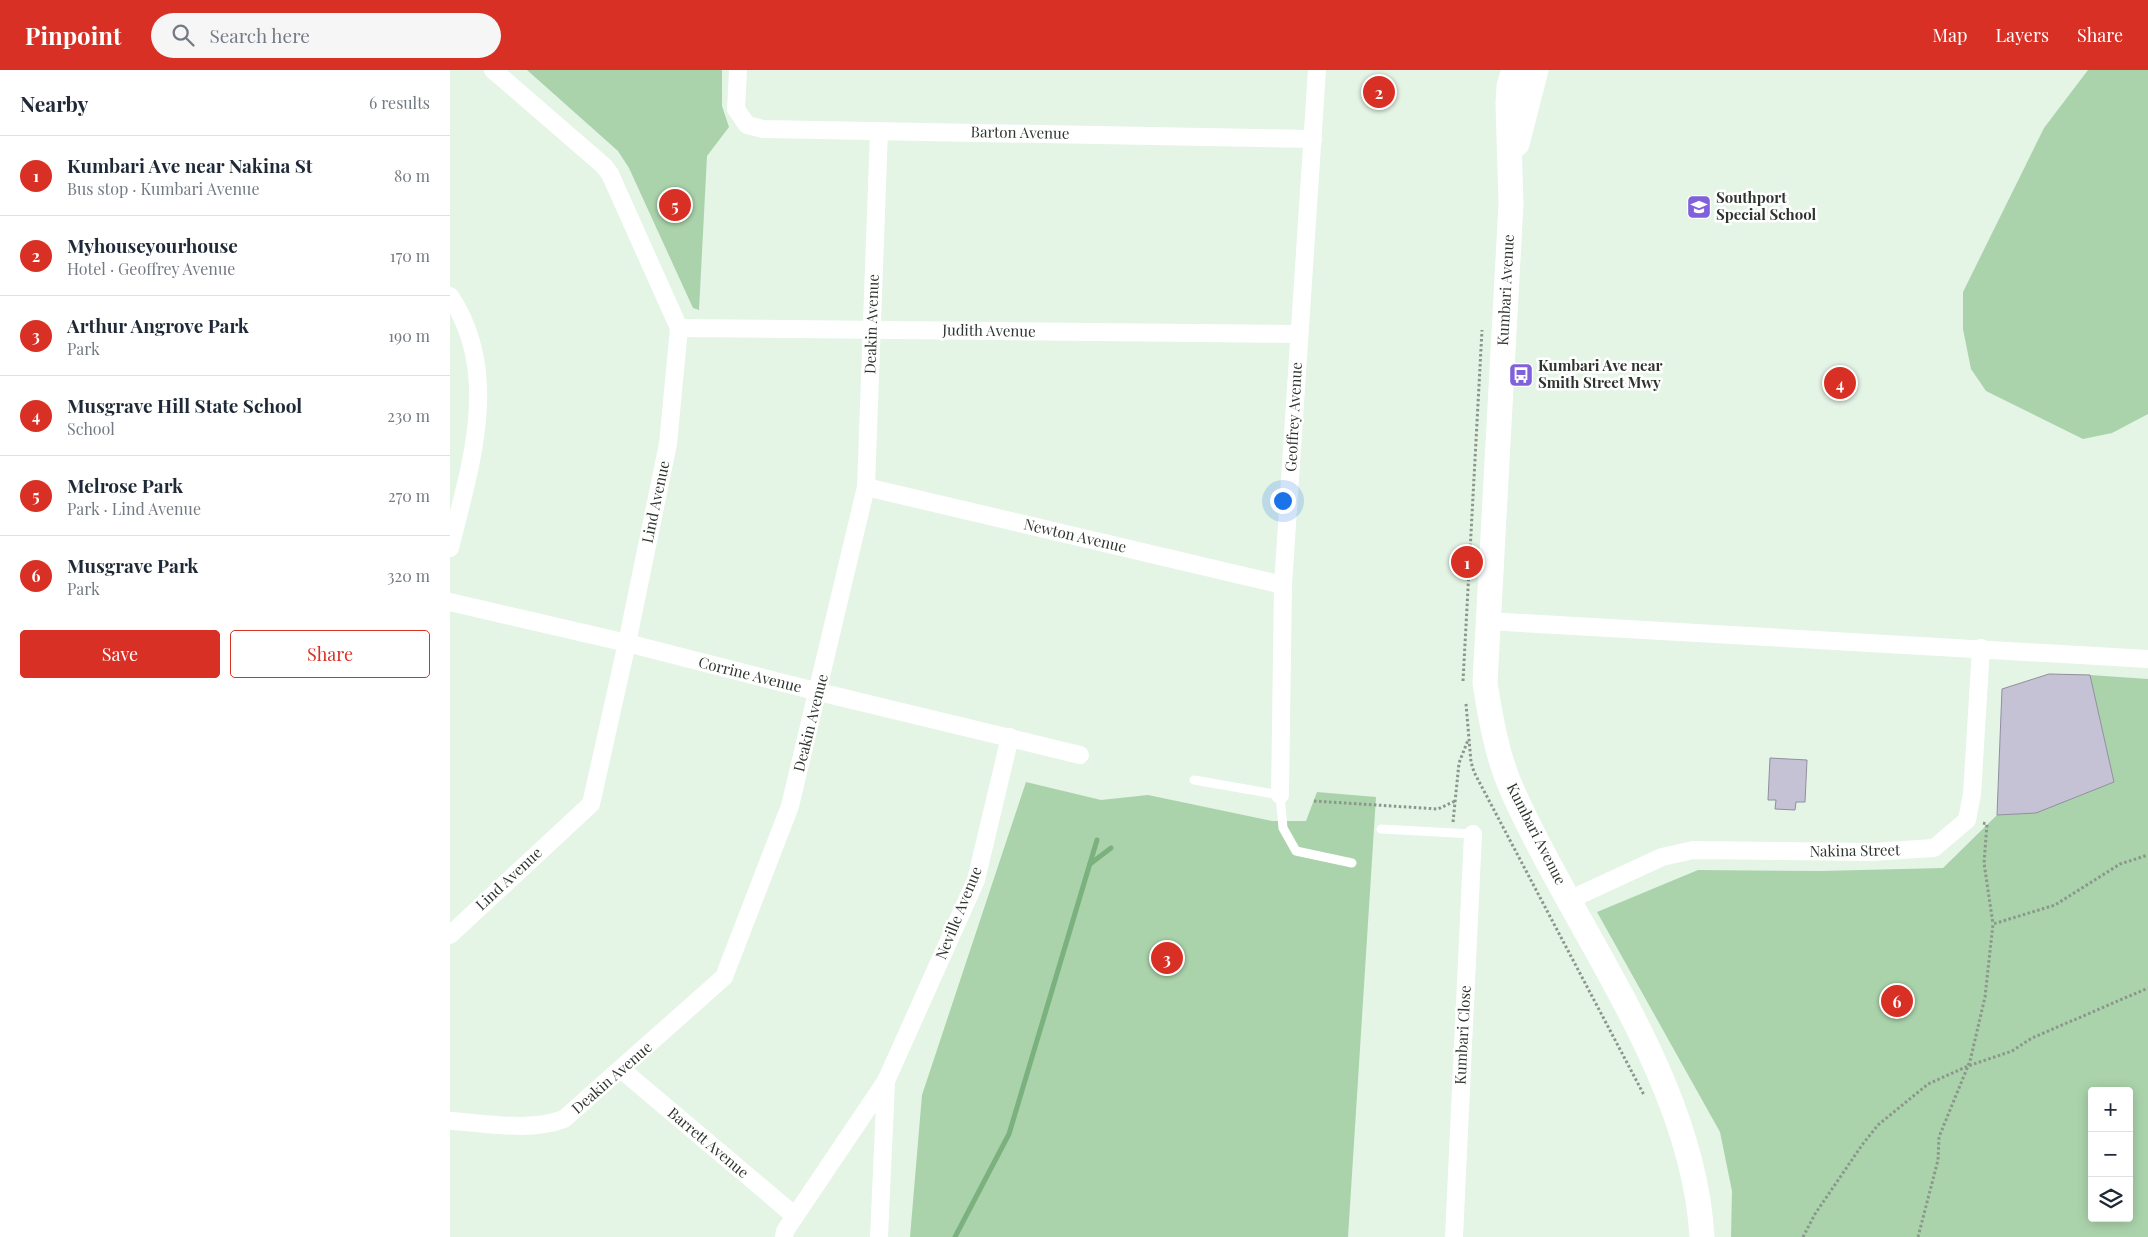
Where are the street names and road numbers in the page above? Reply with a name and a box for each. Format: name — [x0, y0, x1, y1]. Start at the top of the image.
street label: Barton Avenue — [970, 121, 1070, 143]
street label: Kumbari Avenue — [1492, 234, 1518, 346]
street label: Deakin Avenue — [859, 274, 883, 374]
street label: Judith Avenue — [941, 319, 1036, 341]
street label: Geoffrey Avenue — [1280, 362, 1306, 472]
street label: Lind Avenue — [637, 459, 673, 545]
street label: Newton Avenue — [1022, 514, 1128, 557]
street label: Corrine Avenue — [697, 652, 804, 697]
street label: Deakin Avenue — [788, 672, 832, 774]
street label: Kumbari Avenue — [1503, 779, 1571, 888]
street label: Nakina Street — [1809, 839, 1901, 861]
street label: Lind Avenue — [471, 842, 546, 914]
street label: Neville Avenue — [930, 863, 986, 962]
street label: Kumbari Close — [1449, 985, 1475, 1085]
street label: Deakin Avenue — [567, 1037, 656, 1118]
street label: Barrett Avenue — [664, 1102, 753, 1182]

